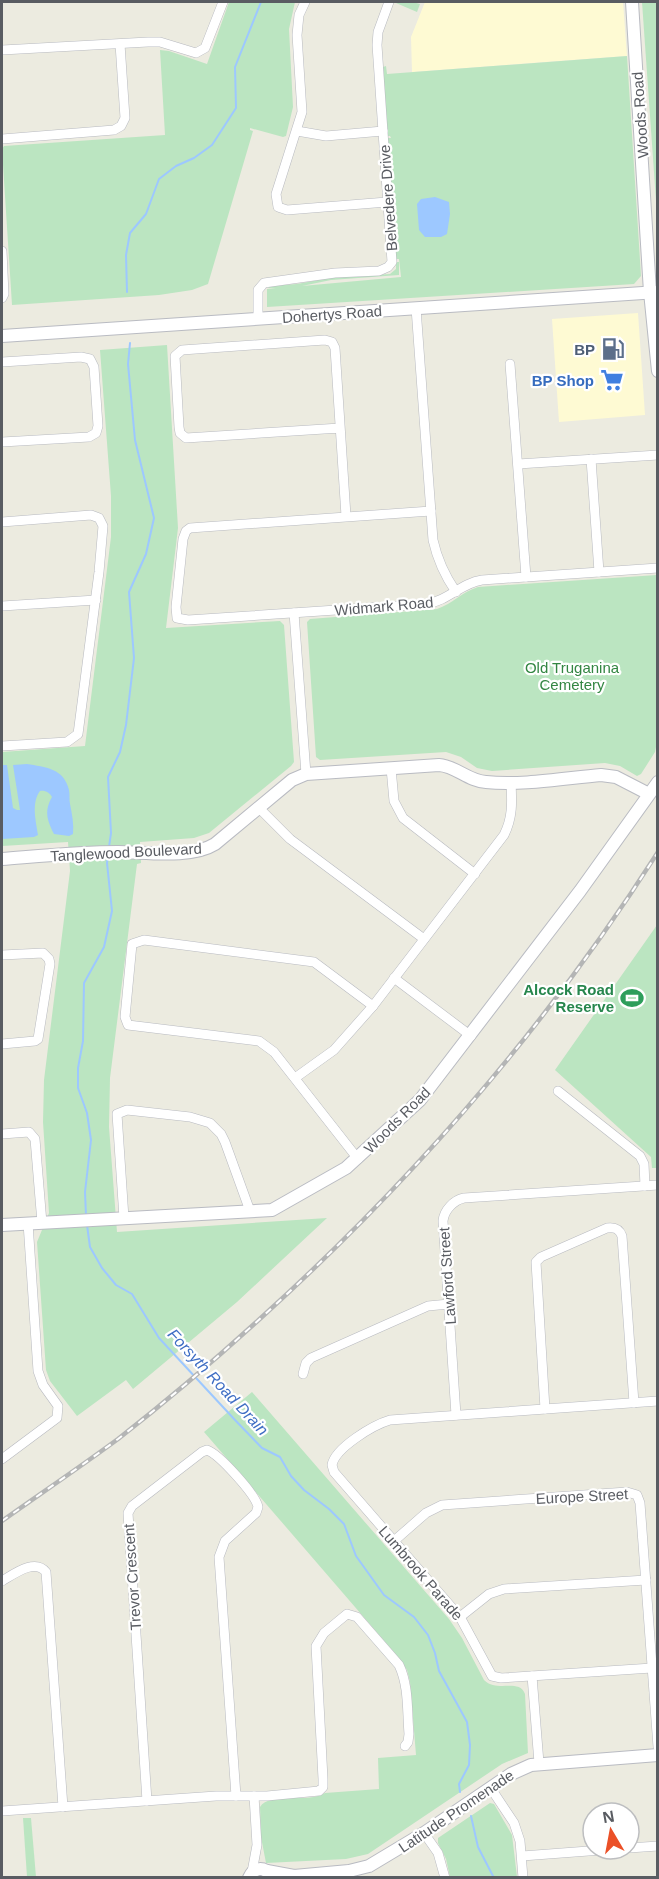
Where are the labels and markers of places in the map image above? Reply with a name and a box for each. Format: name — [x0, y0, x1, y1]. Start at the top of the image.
fuel station icon: BP — [600, 336, 626, 362]
place label: BP — [574, 341, 595, 358]
supermarket icon: BP Shop — [599, 367, 625, 393]
place label: BP Shop — [532, 372, 594, 389]
place label: Alcock Road Reserve — [523, 981, 614, 1015]
sports icon: Alcock Road Reserve — [619, 985, 645, 1011]

